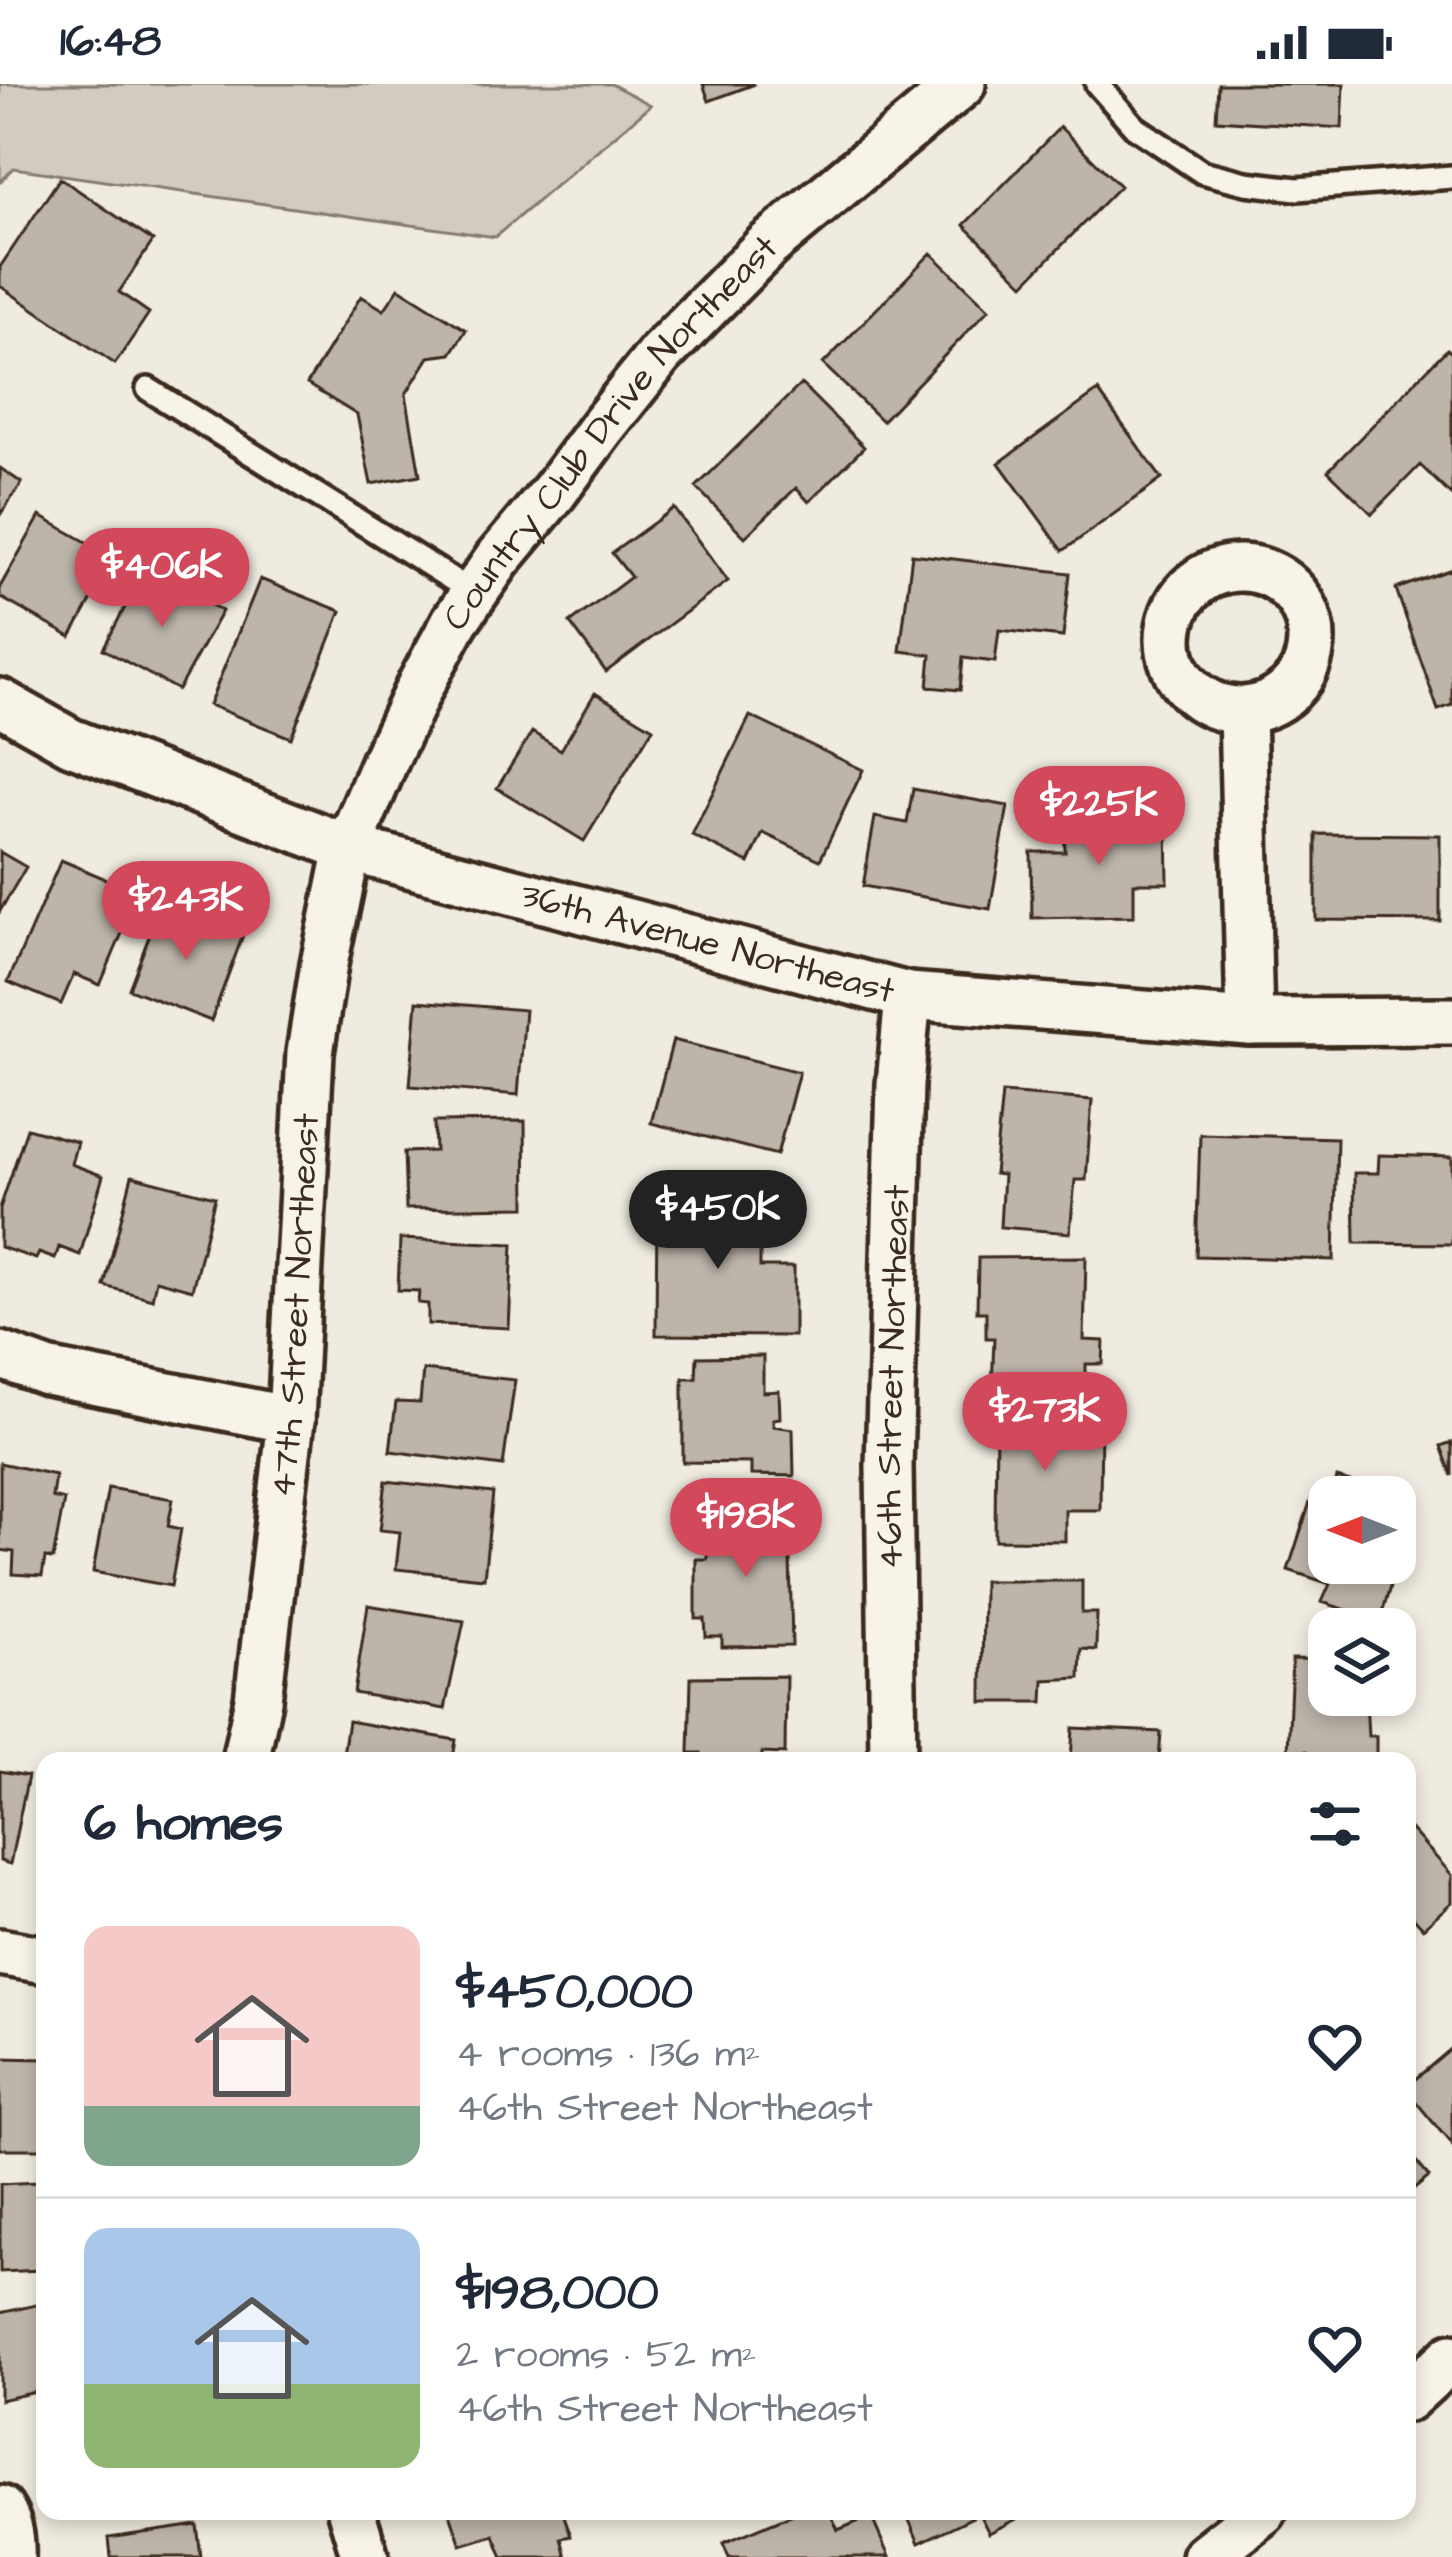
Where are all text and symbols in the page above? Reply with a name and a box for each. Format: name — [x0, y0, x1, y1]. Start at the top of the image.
text: 16:48 — [60, 11, 161, 73]
street label: Country Club Drive Northeast — [430, 223, 790, 641]
pin: $406K — [78, 528, 246, 630]
text: $406K — [102, 540, 222, 594]
pin: $225K — [1015, 766, 1183, 868]
text: $225K — [1040, 778, 1158, 832]
pin: $243K — [102, 861, 270, 963]
street label: 36th Avenue Northeast — [515, 869, 900, 1017]
text: $243K — [129, 873, 243, 927]
street label: 47th Street Northeast — [257, 1112, 332, 1500]
pin: $450K — [634, 1170, 802, 1272]
text: $450K — [656, 1182, 780, 1236]
street label: 46th Street Northeast — [863, 1183, 923, 1570]
pin: $273K — [961, 1372, 1129, 1474]
text: $273K — [989, 1384, 1101, 1438]
north arrow — [1308, 1476, 1416, 1584]
map controls — [1308, 1476, 1416, 1716]
pin: $198K — [662, 1478, 830, 1580]
text: $198K — [697, 1490, 795, 1544]
button: layers — [1308, 1608, 1416, 1716]
text: 6 homes — [84, 1789, 283, 1860]
icon: filters — [1302, 1791, 1368, 1857]
text: $450,000 — [456, 1957, 693, 2028]
icon: home — [180, 1974, 324, 2118]
icon: heart — [1302, 2013, 1368, 2079]
text: 4 rooms · 136 m² — [456, 2028, 760, 2082]
text: 46th Street Northeast — [456, 2082, 873, 2136]
text: $198,000 — [456, 2258, 659, 2329]
icon: home — [180, 2276, 324, 2420]
icon: heart — [1302, 2315, 1368, 2381]
text: 2 rooms · 52 m² — [456, 2329, 757, 2383]
text: 46th Street Northeast — [456, 2383, 873, 2437]

